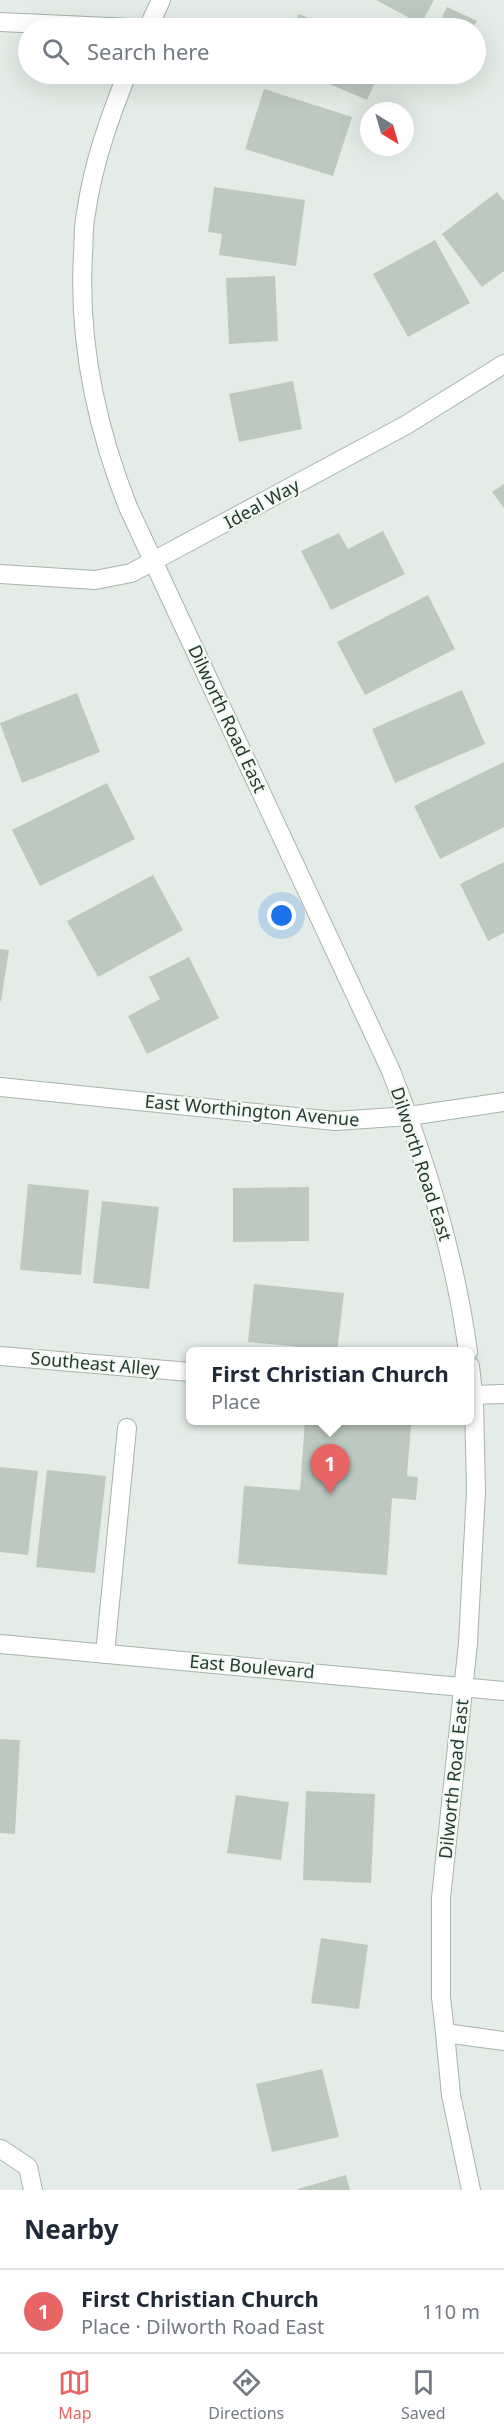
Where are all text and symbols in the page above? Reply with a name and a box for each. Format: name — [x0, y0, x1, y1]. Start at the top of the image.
search box — [18, 18, 486, 84]
icon: search — [39, 35, 72, 68]
text: Search here — [87, 36, 209, 66]
north arrow — [360, 102, 414, 156]
street label: Ideal Way — [220, 472, 304, 534]
street label: Dilworth Road East — [183, 641, 273, 797]
your location — [267, 901, 296, 930]
street label: Dilworth Road East — [386, 1084, 458, 1244]
street label: East Worthington Avenue — [144, 1089, 360, 1131]
street label: Southeast Alley — [30, 1345, 161, 1381]
popup — [186, 1347, 474, 1425]
text: First Christian Church — [211, 1358, 449, 1388]
text: Place — [211, 1388, 260, 1415]
pin: 1 — [310, 1444, 350, 1494]
street label: East Boulevard — [189, 1649, 316, 1683]
street label: Dilworth Road East — [433, 1697, 473, 1860]
text: Nearby — [24, 2211, 119, 2247]
text: First Christian Church — [81, 2283, 319, 2313]
text: 1 — [38, 2298, 49, 2325]
text: 110 m — [422, 2298, 480, 2325]
text: Place · Dilworth Road East — [81, 2313, 324, 2340]
tab: Map — [58, 2366, 92, 2424]
tab: Directions — [208, 2366, 284, 2424]
tab: Saved — [401, 2366, 446, 2424]

